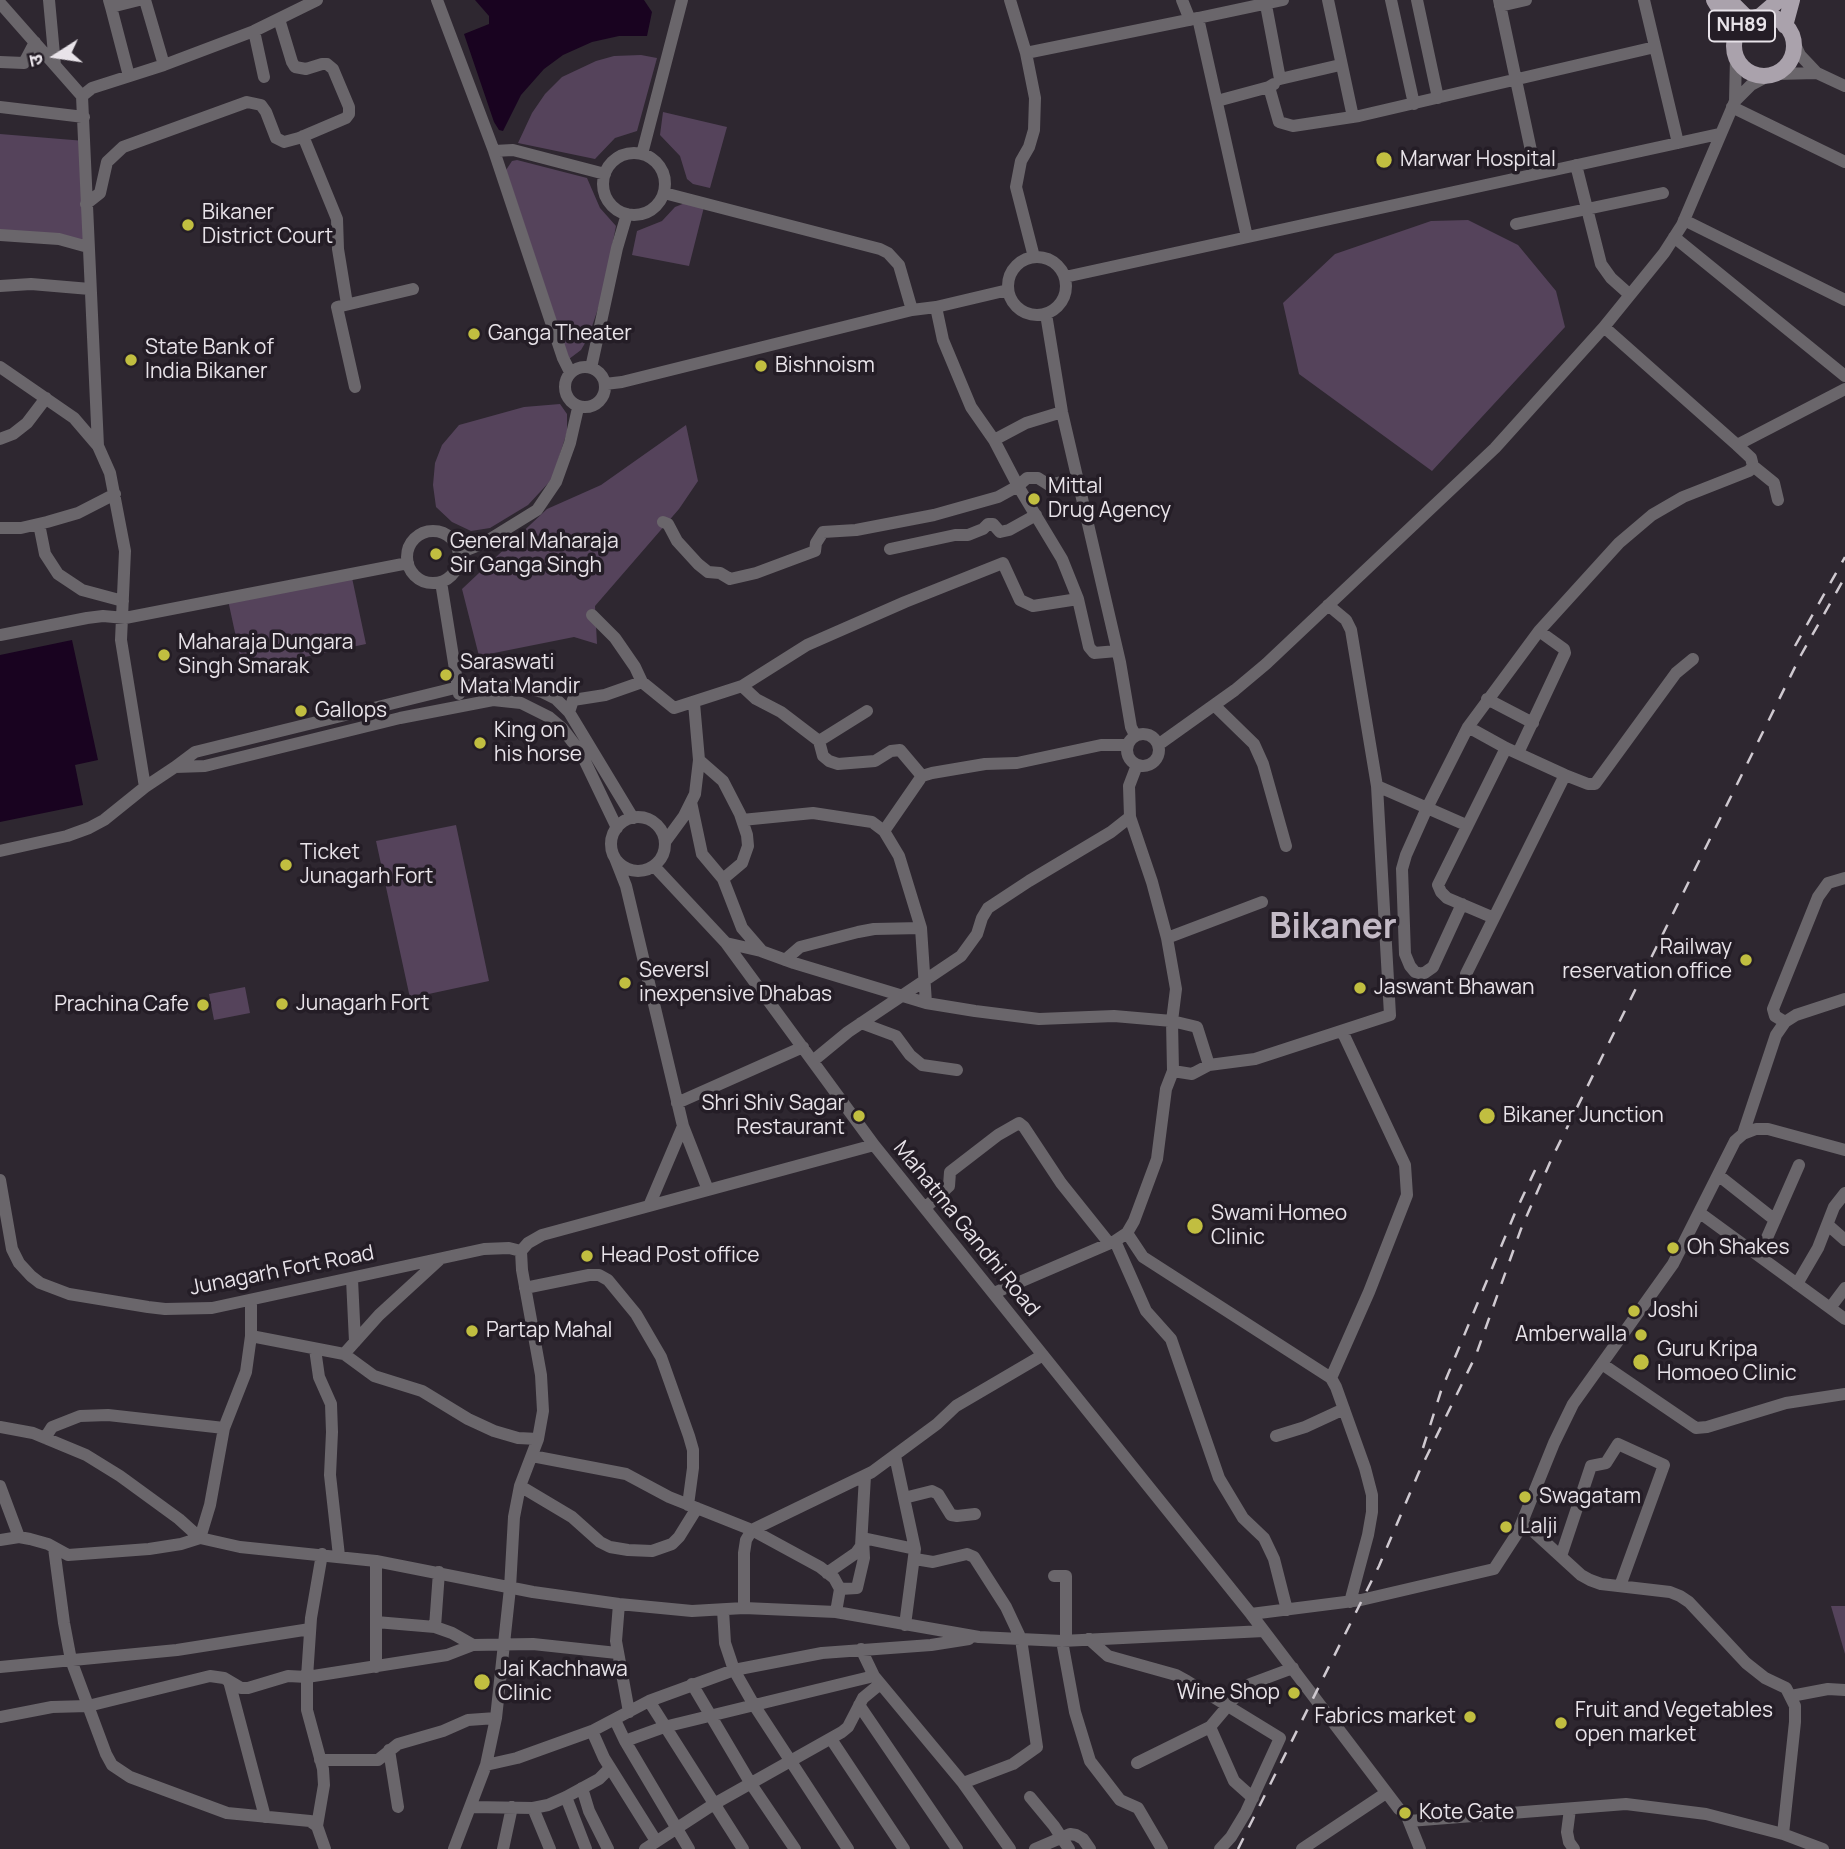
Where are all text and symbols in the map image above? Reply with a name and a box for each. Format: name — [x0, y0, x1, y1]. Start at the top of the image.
road number: NH89 — [1709, 10, 1775, 42]
north arrow — [21, 21, 91, 91]
text: उ — [22, 52, 49, 69]
place label: Marwar Hospital — [1400, 147, 1556, 173]
marker: Marwar Hospital — [1374, 150, 1394, 170]
place label: Bikaner District Court — [202, 200, 333, 250]
marker: Bikaner District Court — [180, 217, 196, 233]
place label: Ganga Theater — [488, 321, 632, 347]
marker: Ganga Theater — [466, 326, 482, 342]
place label: State Bank of India Bikaner — [145, 335, 274, 385]
marker: State Bank of India Bikaner — [123, 352, 139, 368]
place label: Bishnoism — [775, 353, 875, 379]
marker: Bishnoism — [753, 358, 769, 374]
place label: Mittal Drug Agency — [1048, 474, 1171, 524]
marker: Mittal Drug Agency — [1026, 491, 1042, 507]
place label: General Maharaja Sir Ganga Singh — [450, 529, 619, 579]
marker: General Maharaja Sir Ganga Singh — [428, 546, 444, 562]
place label: Maharaja Dungara Singh Smarak — [178, 630, 353, 680]
marker: Maharaja Dungara Singh Smarak — [156, 647, 172, 663]
place label: Saraswati Mata Mandir — [460, 650, 580, 700]
marker: Saraswati Mata Mandir — [438, 667, 454, 683]
place label: Gallops — [315, 698, 387, 724]
marker: Gallops — [293, 703, 309, 719]
place label: King on his horse — [494, 718, 582, 768]
marker: King on his horse — [472, 735, 488, 751]
place label: Ticket Junagarh Fort — [300, 840, 433, 890]
marker: Ticket Junagarh Fort — [278, 857, 294, 873]
district label: Bikaner — [1269, 907, 1397, 949]
place label: Railway reservation office — [1562, 935, 1732, 985]
marker: Railway reservation office — [1738, 952, 1754, 968]
place label: Seversl inexpensive Dhabas — [639, 958, 832, 1008]
marker: Seversl inexpensive Dhabas — [617, 975, 633, 991]
place label: Jaswant Bhawan — [1374, 975, 1534, 1001]
marker: Jaswant Bhawan — [1352, 980, 1368, 996]
place label: Junagarh Fort — [296, 991, 429, 1017]
place label: Prachina Cafe — [54, 992, 189, 1018]
marker: Junagarh Fort — [274, 996, 290, 1012]
marker: Prachina Cafe — [195, 997, 211, 1013]
place label: Shri Shiv Sagar Restaurant — [701, 1091, 845, 1141]
place label: Bikaner Junction — [1503, 1103, 1664, 1129]
marker: Bikaner Junction — [1477, 1106, 1497, 1126]
marker: Shri Shiv Sagar Restaurant — [851, 1108, 867, 1124]
street label: Mahatma Gandhi Road — [888, 1136, 1044, 1322]
place label: Swami Homeo Clinic — [1211, 1201, 1347, 1251]
marker: Swami Homeo Clinic — [1185, 1216, 1205, 1236]
place label: Oh Shakes — [1687, 1235, 1789, 1261]
marker: Oh Shakes — [1665, 1240, 1681, 1256]
street label: Junagarh Fort Road — [188, 1241, 376, 1301]
place label: Head Post office — [601, 1243, 759, 1269]
marker: Head Post office — [579, 1248, 595, 1264]
place label: Joshi — [1648, 1298, 1698, 1324]
marker: Joshi — [1626, 1303, 1642, 1319]
place label: Partap Mahal — [486, 1318, 612, 1344]
place label: Amberwalla — [1515, 1322, 1627, 1348]
marker: Partap Mahal — [464, 1323, 480, 1339]
marker: Amberwalla — [1633, 1327, 1649, 1343]
place label: Guru Kripa Homoeo Clinic — [1657, 1337, 1797, 1387]
marker: Guru Kripa Homoeo Clinic — [1631, 1352, 1651, 1372]
place label: Swagatam — [1539, 1484, 1641, 1510]
marker: Swagatam — [1517, 1489, 1533, 1505]
place label: Lalji — [1520, 1514, 1557, 1540]
marker: Lalji — [1498, 1519, 1514, 1535]
place label: Jai Kachhawa Clinic — [498, 1657, 628, 1707]
marker: Jai Kachhawa Clinic — [472, 1672, 492, 1692]
place label: Wine Shop — [1177, 1680, 1280, 1706]
marker: Wine Shop — [1286, 1685, 1302, 1701]
place label: Fruit and Vegetables open market — [1575, 1698, 1773, 1748]
place label: Fabrics market — [1314, 1704, 1456, 1730]
marker: Fabrics market — [1462, 1709, 1478, 1725]
marker: Fruit and Vegetables open market — [1553, 1715, 1569, 1731]
place label: Kote Gate — [1419, 1800, 1514, 1826]
marker: Kote Gate — [1397, 1805, 1413, 1821]

